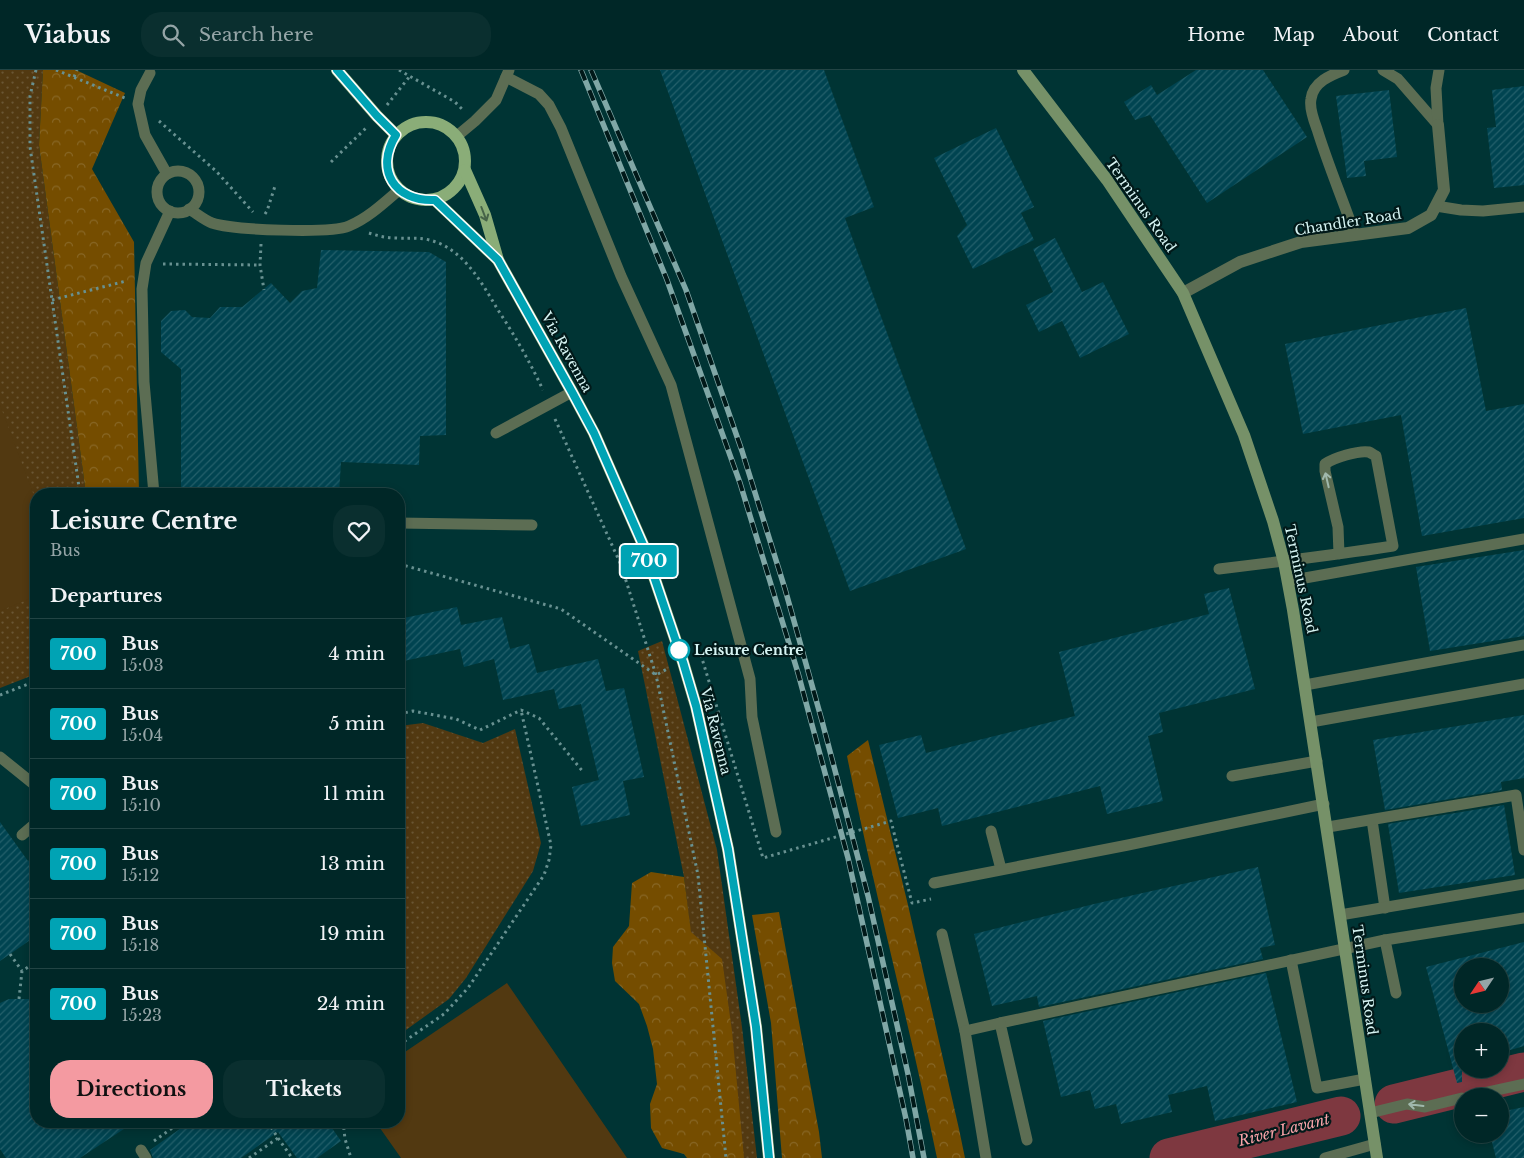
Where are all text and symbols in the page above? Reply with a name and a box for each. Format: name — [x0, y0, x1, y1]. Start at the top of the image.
search box — [141, 12, 491, 57]
text: Viabus — [25, 20, 111, 49]
icon: search — [159, 21, 187, 49]
text: Search here — [199, 23, 314, 46]
text: Home — [1187, 24, 1245, 46]
text: Map — [1273, 24, 1315, 46]
text: About — [1343, 24, 1399, 46]
text: Contact — [1427, 24, 1499, 46]
street label: Terminus Road — [1102, 154, 1180, 256]
street label: Chandler Road — [1293, 205, 1403, 239]
one-way arrow — [480, 206, 489, 221]
street label: Via Ravenna — [537, 308, 597, 396]
one-way arrow — [1322, 472, 1331, 488]
button: heart — [333, 505, 385, 557]
text: Leisure Centre — [50, 506, 238, 535]
street label: Terminus Road — [1281, 523, 1321, 636]
text: Bus — [50, 540, 80, 560]
line badge: 700 — [620, 545, 678, 577]
text: 700 — [631, 550, 667, 572]
text: Departures — [50, 584, 162, 607]
text: Bus — [121, 632, 159, 655]
marker: Leisure Centre — [668, 639, 690, 661]
place label: Leisure Centre — [694, 641, 803, 659]
text: 4 min — [328, 642, 385, 665]
text: 700 — [60, 643, 96, 665]
text: 15:03 — [121, 655, 164, 675]
street label: Via Ravenna — [696, 685, 736, 777]
text: Bus — [121, 702, 159, 725]
text: 5 min — [329, 712, 385, 735]
text: 700 — [60, 713, 96, 735]
text: 15:04 — [121, 725, 163, 745]
text: Bus — [121, 772, 159, 795]
text: 11 min — [323, 782, 385, 805]
text: 700 — [60, 783, 96, 805]
text: 15:10 — [121, 795, 161, 815]
text: Bus — [121, 842, 159, 865]
text: 13 min — [319, 852, 385, 875]
text: 700 — [60, 853, 96, 875]
text: 15:12 — [121, 865, 159, 885]
text: Bus — [121, 912, 159, 935]
text: 19 min — [319, 922, 385, 945]
text: 700 — [60, 923, 96, 945]
street label: Terminus Road — [1348, 924, 1382, 1037]
text: 15:18 — [121, 935, 159, 955]
north arrow — [1454, 958, 1509, 1012]
map controls — [1454, 958, 1509, 1143]
text: Bus — [121, 982, 159, 1005]
text: 24 min — [317, 992, 385, 1015]
text: 700 — [60, 993, 96, 1015]
text: 15:23 — [121, 1005, 162, 1025]
button: + — [1454, 1023, 1509, 1078]
button: Directions — [50, 1060, 213, 1118]
button: Tickets — [223, 1060, 385, 1118]
button: − — [1454, 1088, 1509, 1143]
one-way arrow — [1409, 1100, 1425, 1110]
water label: River Lavant — [1235, 1109, 1332, 1150]

